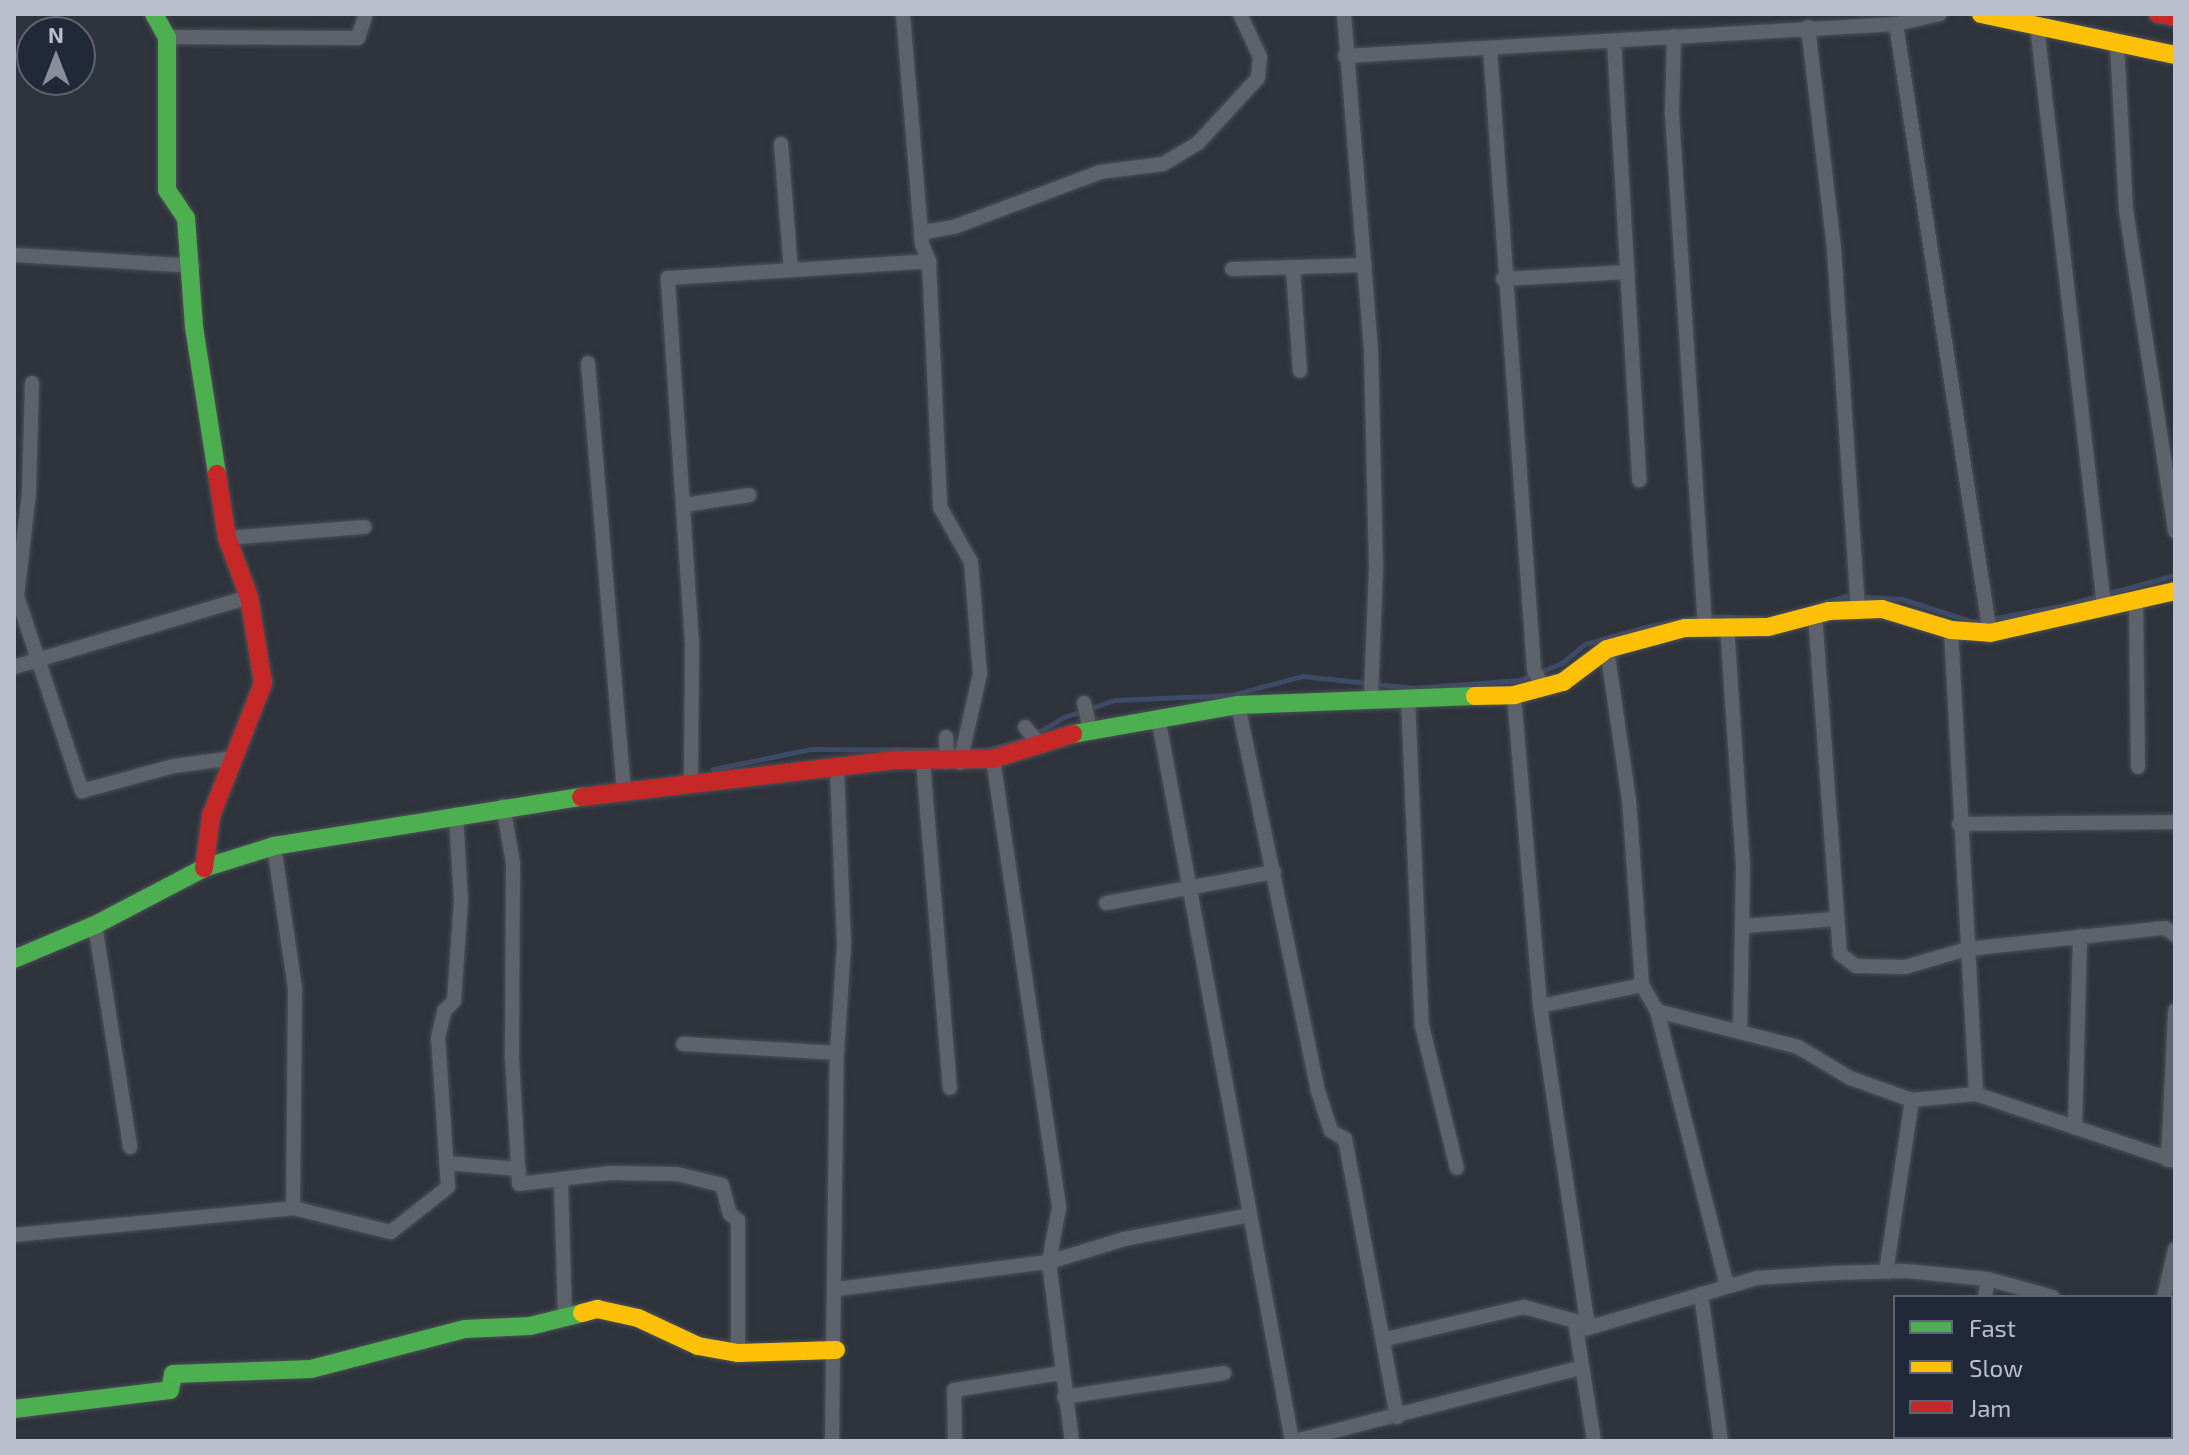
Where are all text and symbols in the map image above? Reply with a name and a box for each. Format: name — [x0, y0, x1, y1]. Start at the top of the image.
north arrow — [16, 16, 96, 96]
text: N — [48, 21, 64, 47]
legend — [1893, 1295, 2173, 1439]
text: Fast — [1969, 1313, 2016, 1342]
text: Slow — [1969, 1353, 2023, 1382]
text: Jam — [1969, 1393, 2011, 1422]

